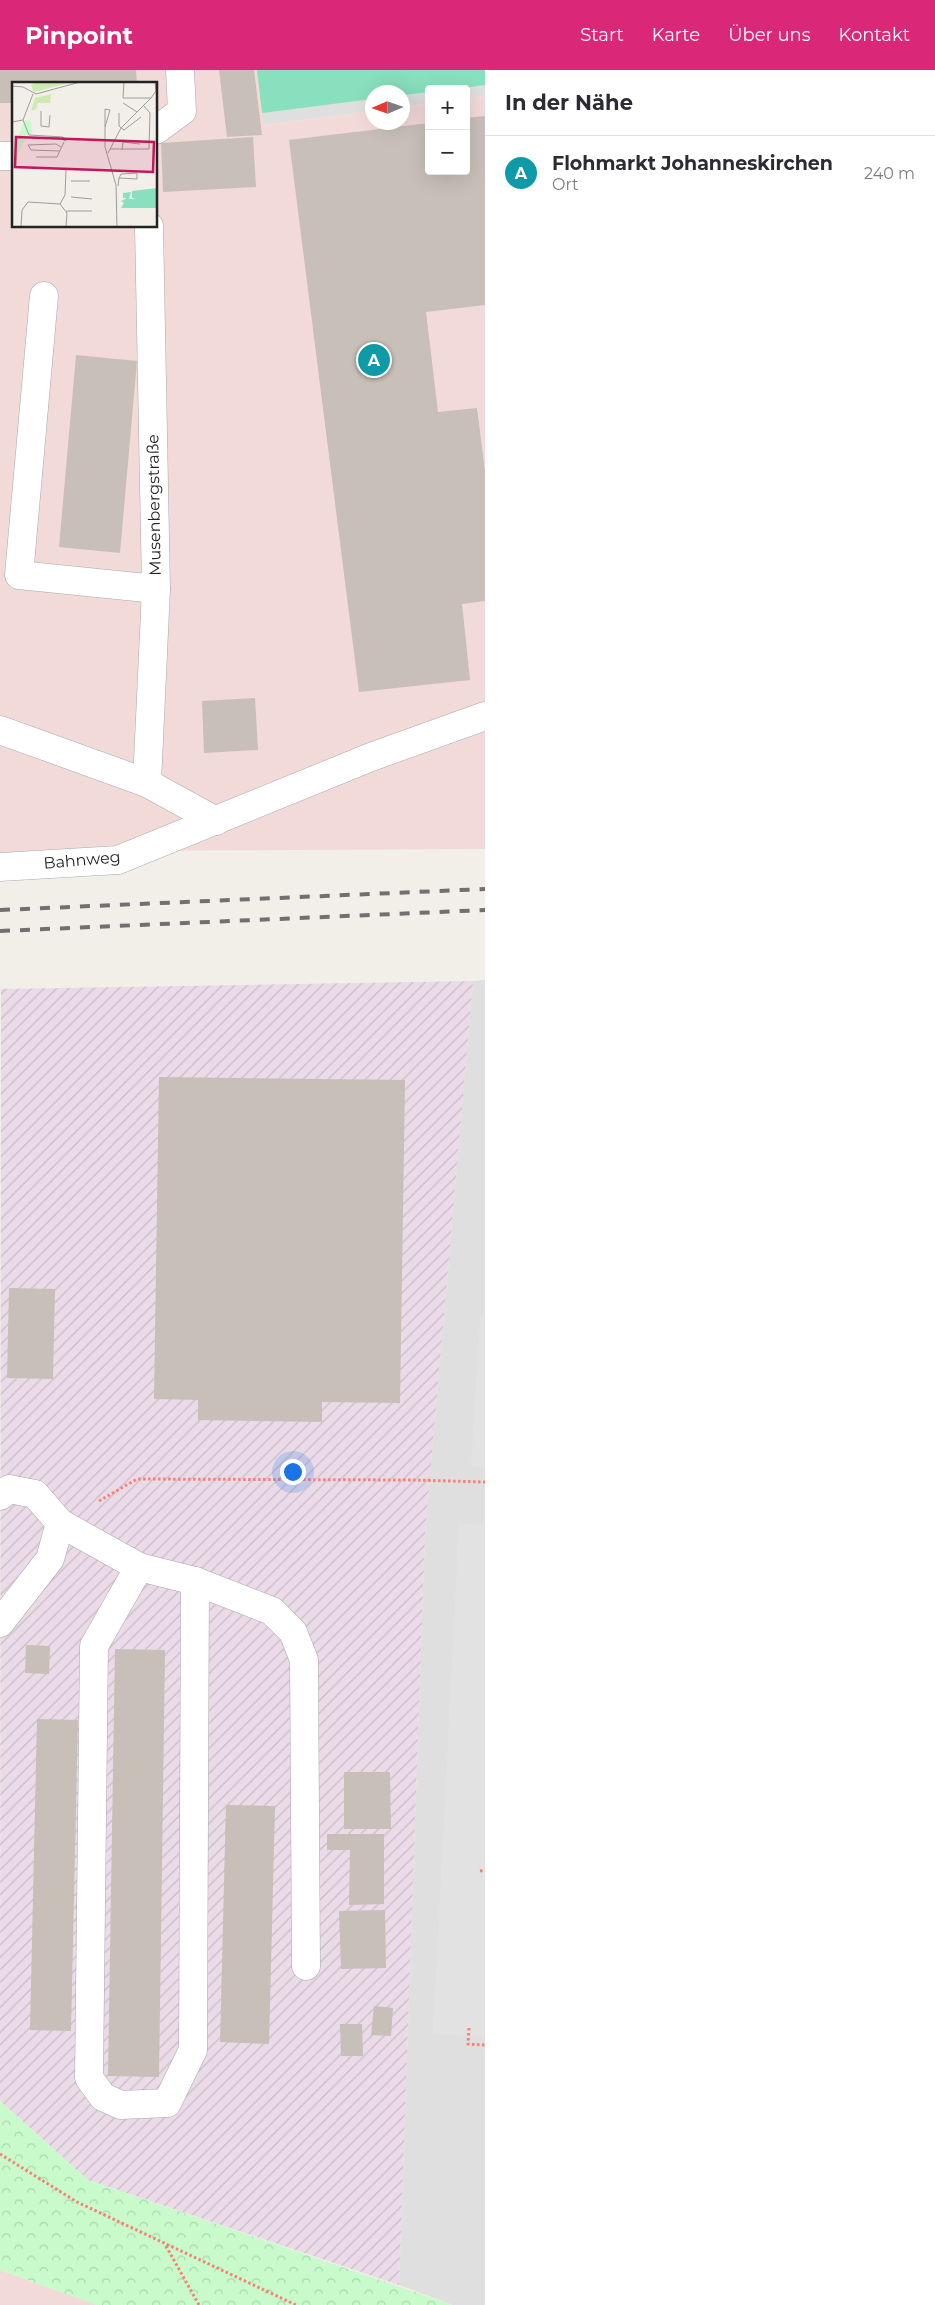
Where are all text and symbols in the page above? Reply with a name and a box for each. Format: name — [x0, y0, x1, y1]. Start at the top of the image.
text: Pinpoint — [25, 21, 133, 50]
text: Start — [580, 24, 624, 46]
text: Karte — [652, 24, 700, 46]
text: Über uns — [728, 24, 811, 46]
text: Kontakt — [839, 24, 910, 46]
inset map — [12, 82, 158, 228]
north arrow — [365, 85, 410, 130]
map controls — [425, 85, 470, 175]
button: + — [425, 85, 470, 130]
text: In der Nähe — [505, 90, 633, 115]
button: − — [425, 130, 470, 175]
text: Flohmarkt Johanneskirchen — [552, 152, 833, 175]
text: A — [515, 164, 527, 183]
text: 240 m — [864, 164, 915, 183]
text: Ort — [552, 175, 579, 194]
pin: A — [358, 341, 390, 379]
street label: Musenbergstraße — [143, 434, 165, 576]
street label: Bahnweg — [43, 847, 121, 873]
your location — [280, 1459, 306, 1485]

